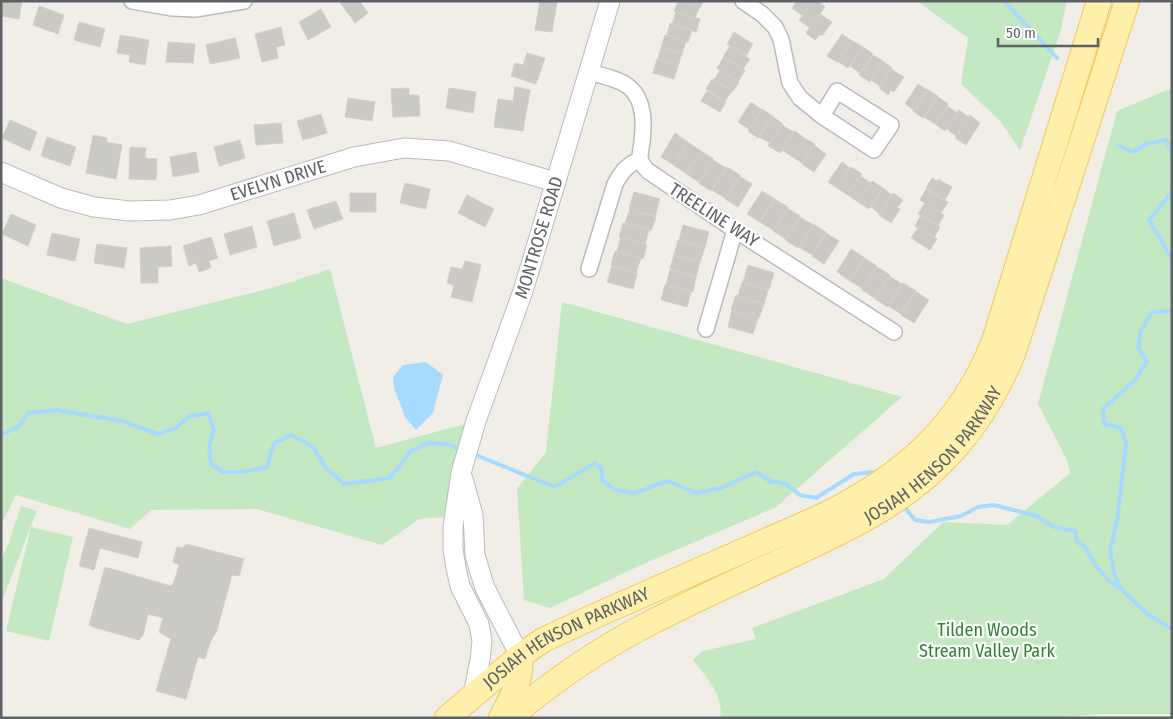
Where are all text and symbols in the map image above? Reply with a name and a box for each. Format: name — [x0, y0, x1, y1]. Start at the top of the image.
scale bar — [998, 15, 1098, 47]
text: 50 m — [1006, 24, 1036, 42]
street label: EVELYN DRIVE — [227, 155, 329, 206]
street label: MONTROSE ROAD — [510, 174, 568, 302]
street label: TREELINE WAY — [665, 178, 763, 252]
street label: JOSIAH HENSON PARKWAY — [860, 382, 1007, 528]
street label: JOSIAH HENSON PARKWAY — [479, 582, 653, 694]
park label: Tilden Woods Stream Valley Park — [919, 619, 1055, 662]

